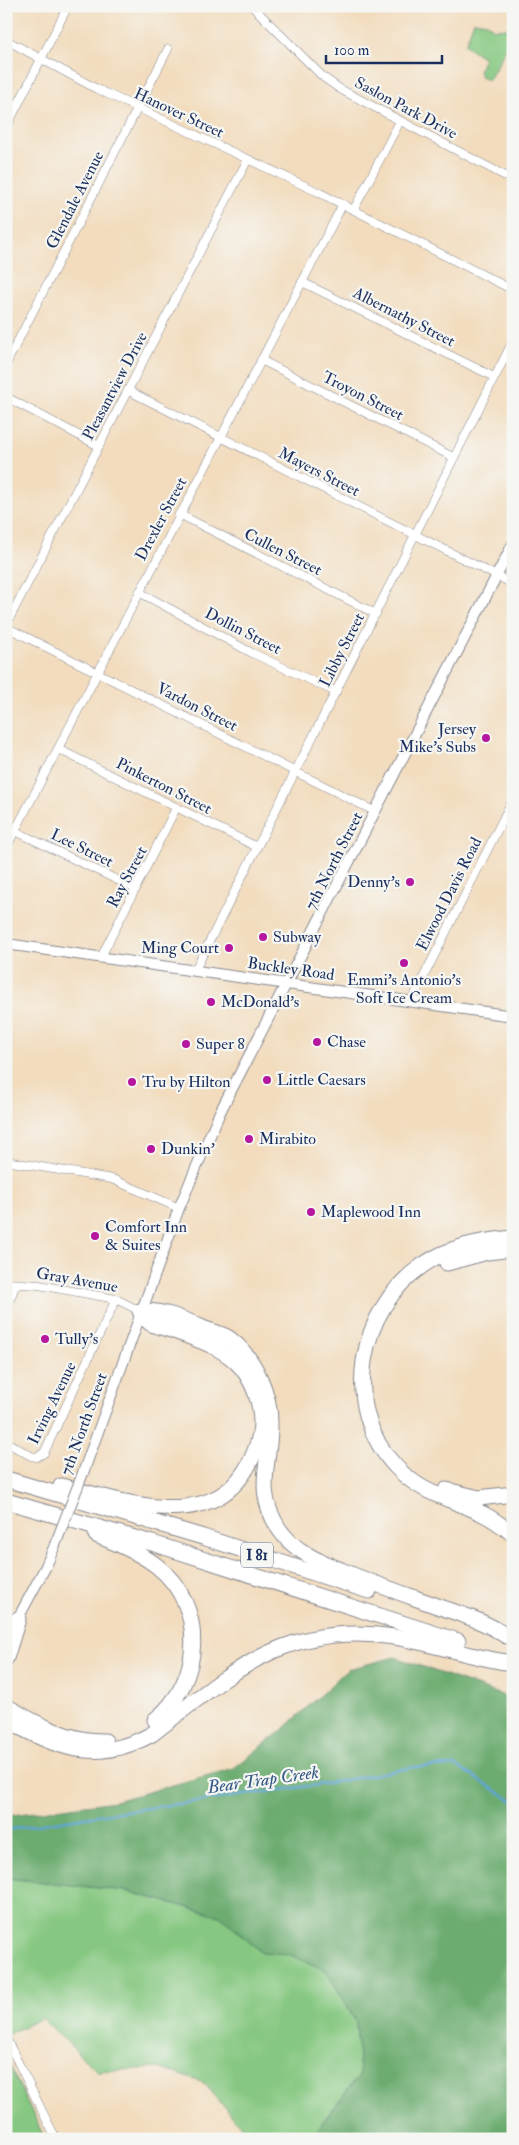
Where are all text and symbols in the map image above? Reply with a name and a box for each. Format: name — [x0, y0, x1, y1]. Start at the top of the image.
scale bar — [326, 32, 443, 64]
text: 100 m — [334, 41, 370, 60]
street label: Saslon Park Drive — [351, 73, 461, 144]
street label: Hanover Street — [131, 83, 227, 143]
street label: Glendale Avenue — [42, 147, 108, 252]
street label: Albernathy Street — [349, 282, 458, 351]
street label: Pleasantview Drive — [78, 328, 152, 444]
street label: Troyon Street — [319, 367, 407, 425]
street label: Mayers Street — [275, 443, 363, 501]
street label: Drexler Street — [131, 474, 191, 564]
street label: Cullen Street — [241, 524, 325, 580]
street label: Dollin Street — [201, 603, 285, 659]
street label: Libby Street — [315, 610, 369, 690]
street label: Vardon Street — [153, 678, 241, 736]
place label: Jersey Mike's Subs — [399, 719, 477, 757]
marker: Jersey Mike's Subs — [480, 732, 492, 744]
street label: Pinkerton Street — [113, 753, 215, 819]
street label: 7th North Street — [301, 809, 367, 913]
street label: Lee Street — [48, 824, 116, 872]
street label: Elwood Davis Road — [412, 834, 486, 954]
street label: Ray Street — [102, 843, 152, 911]
place label: Denny's — [347, 872, 400, 892]
marker: Denny's — [404, 876, 416, 888]
place label: Subway — [273, 927, 322, 947]
marker: Subway — [257, 931, 269, 943]
place label: Ming Court — [141, 938, 219, 958]
marker: Ming Court — [223, 942, 235, 954]
street label: Buckley Road — [246, 953, 336, 985]
marker: Emmi's Antonio's Soft Ice Cream — [398, 957, 410, 969]
place label: Emmi's Antonio's Soft Ice Cream — [347, 970, 461, 1008]
place label: McDonald's — [221, 992, 299, 1012]
marker: McDonald's — [205, 996, 217, 1008]
place label: Chase — [327, 1032, 366, 1052]
place label: Super 8 — [196, 1034, 245, 1055]
marker: Chase — [311, 1036, 323, 1048]
marker: Super 8 — [180, 1038, 192, 1050]
place label: Little Caesars — [277, 1070, 366, 1090]
place label: Tru by Hilton — [142, 1072, 230, 1092]
marker: Little Caesars — [261, 1074, 273, 1086]
marker: Tru by Hilton — [126, 1076, 138, 1088]
place label: Mirabito — [259, 1129, 316, 1149]
marker: Mirabito — [243, 1133, 255, 1145]
place label: Dunkin' — [161, 1139, 215, 1159]
marker: Dunkin' — [145, 1143, 157, 1155]
place label: Maplewood Inn — [321, 1202, 421, 1223]
marker: Maplewood Inn — [305, 1206, 317, 1218]
place label: Comfort Inn & Suites — [105, 1217, 187, 1255]
marker: Comfort Inn & Suites — [89, 1230, 101, 1242]
street label: Gray Avenue — [35, 1263, 120, 1297]
place label: Tully's — [55, 1329, 98, 1349]
marker: Tully's — [39, 1333, 51, 1345]
street label: Irving Avenue — [23, 1358, 81, 1448]
street label: 7th North Street — [56, 1370, 112, 1478]
road number: I 81 — [241, 1542, 273, 1568]
water label: Bear Trap Creek — [205, 1761, 320, 1799]

